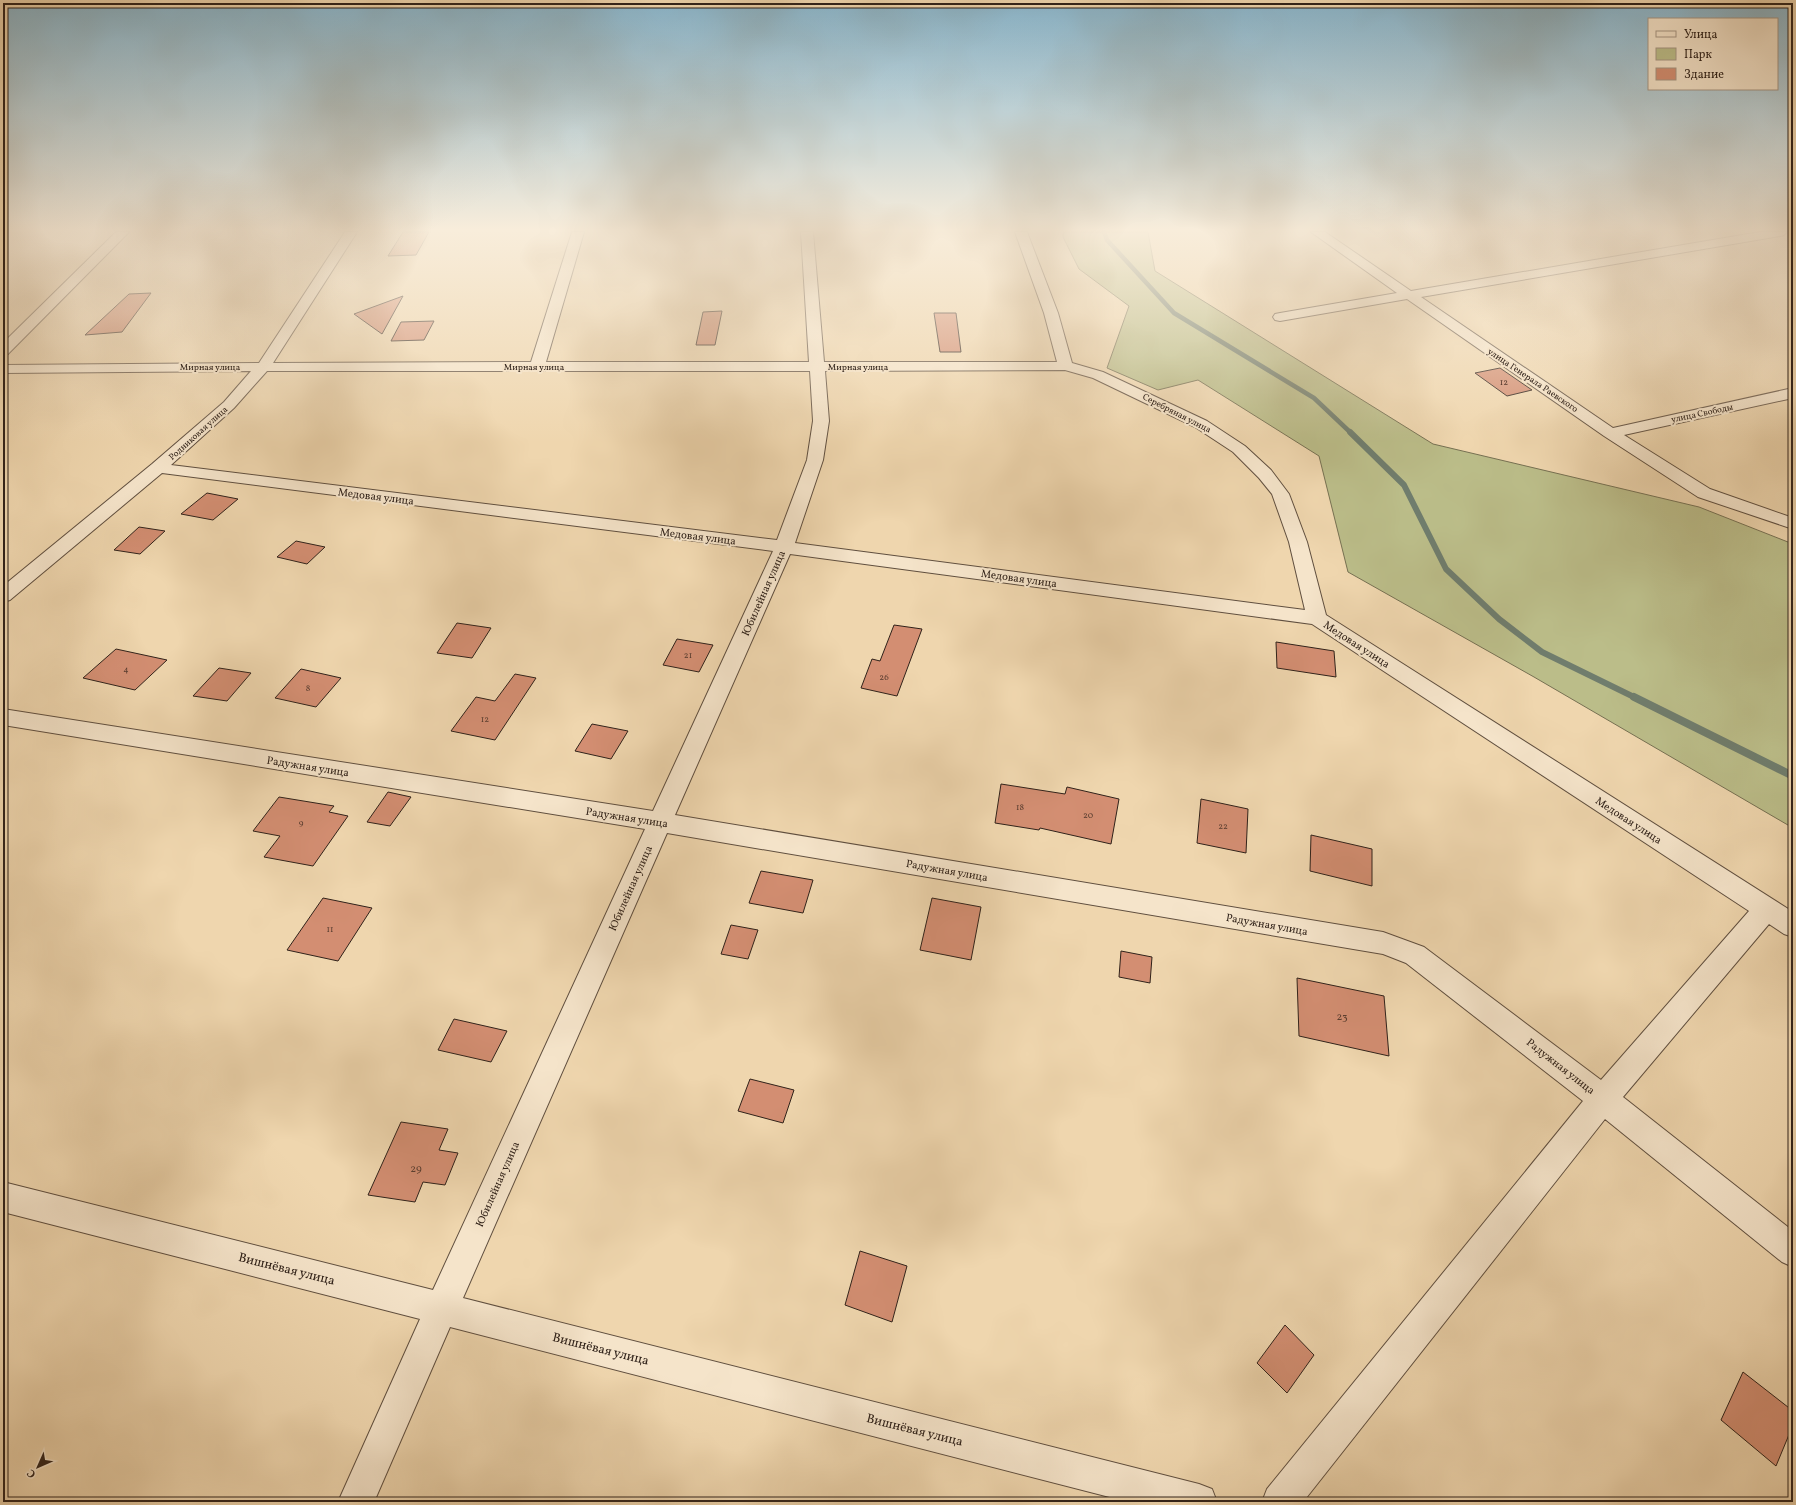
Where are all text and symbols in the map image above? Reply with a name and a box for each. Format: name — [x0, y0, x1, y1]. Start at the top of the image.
legend — [1648, 18, 1778, 90]
text: Улица — [1684, 27, 1717, 43]
text: Парк — [1684, 47, 1712, 63]
text: Здание — [1684, 67, 1724, 83]
street label: улица Генерала Раевского — [1485, 345, 1581, 416]
street label: Мирная улица — [180, 361, 241, 374]
street label: Мирная улица — [504, 361, 565, 374]
street label: Мирная улица — [828, 361, 889, 374]
house number: 12 — [1500, 376, 1508, 389]
street label: Серебряная улица — [1140, 391, 1214, 437]
street label: улица Свободы — [1670, 400, 1735, 426]
street label: Родниковая улица — [166, 403, 231, 464]
street label: Медовая улица — [337, 485, 415, 510]
street label: Медовая улица — [659, 525, 737, 550]
street label: Юбилейная улица — [739, 548, 790, 639]
street label: Медовая улица — [980, 567, 1058, 592]
street label: Медовая улица — [1320, 618, 1393, 673]
house number: 21 — [684, 649, 692, 662]
house number: 4 — [123, 663, 129, 676]
house number: 26 — [879, 671, 889, 684]
house number: 8 — [306, 682, 311, 695]
house number: 12 — [481, 713, 489, 726]
street label: Радужная улица — [266, 754, 350, 781]
street label: Медовая улица — [1592, 794, 1665, 849]
house number: 18 — [1016, 801, 1024, 814]
street label: Радужная улица — [585, 805, 669, 832]
house number: 20 — [1083, 809, 1094, 822]
house number: 9 — [299, 817, 304, 830]
house number: 22 — [1218, 820, 1228, 833]
street label: Юбилейная улица — [606, 843, 657, 934]
street label: Радужная улица — [905, 857, 989, 886]
street label: Радужная улица — [1225, 911, 1309, 940]
house number: 11 — [327, 923, 333, 936]
house number: 23 — [1336, 1010, 1348, 1025]
street label: Радужная улица — [1523, 1036, 1598, 1099]
street label: Юбилейная улица — [473, 1139, 524, 1230]
house number: 29 — [410, 1162, 422, 1177]
street label: Вишнёвая улица — [236, 1249, 337, 1291]
street label: Вишнёвая улица — [550, 1329, 651, 1371]
street label: Вишнёвая улица — [864, 1410, 965, 1452]
north arrow — [18, 1447, 58, 1487]
text: С — [24, 1465, 40, 1481]

